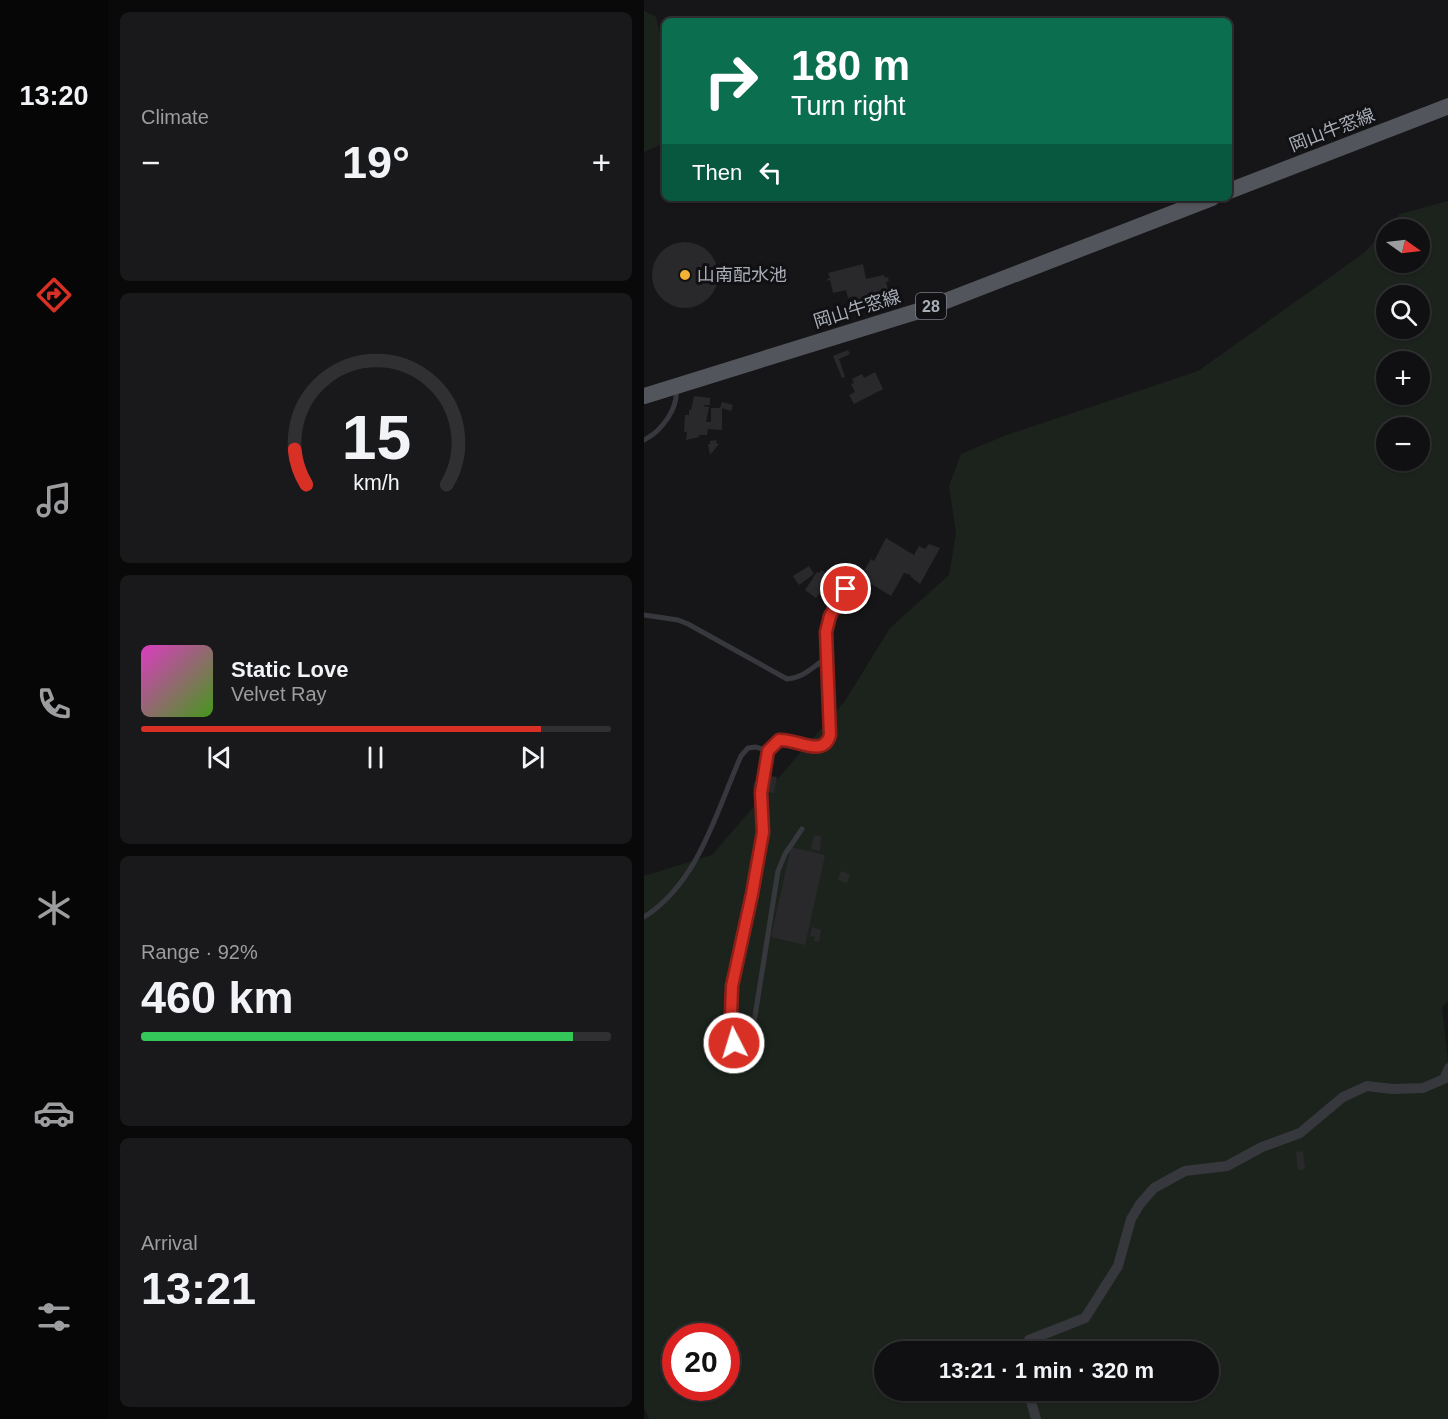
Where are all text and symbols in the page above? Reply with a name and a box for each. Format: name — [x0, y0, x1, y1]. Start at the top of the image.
icon: right — [692, 42, 770, 120]
text: 180 m — [791, 42, 910, 89]
text: 13:20 — [19, 81, 89, 111]
text: Turn right — [791, 91, 906, 121]
street label: 岡山牛窓線 — [1286, 105, 1378, 155]
text: Climate — [141, 106, 209, 128]
text: 19° — [342, 137, 410, 188]
text: − — [141, 144, 160, 181]
text: + — [592, 144, 611, 181]
icon: left — [754, 156, 787, 189]
text: Then — [692, 160, 742, 185]
north arrow — [1376, 219, 1430, 273]
map controls — [1376, 219, 1430, 471]
place label: 山南配水池 — [697, 265, 787, 285]
marker: 山南配水池 — [678, 268, 692, 282]
icon: directions — [33, 274, 75, 316]
button: search — [1376, 285, 1430, 339]
street label: 岡山牛窓線 — [811, 286, 903, 332]
road number: 28 — [916, 293, 946, 319]
button: + — [1376, 351, 1430, 405]
text: 15 — [341, 403, 411, 472]
button: − — [1376, 417, 1430, 471]
text: km/h — [353, 472, 399, 496]
icon: music — [33, 479, 75, 521]
pin — [820, 563, 871, 614]
icon: arrive — [829, 572, 862, 605]
text: Static Love — [231, 657, 348, 682]
icon: phone — [33, 683, 75, 725]
text: Velvet Ray — [231, 683, 327, 705]
icon: previous — [203, 741, 236, 774]
icon: pause — [359, 741, 392, 774]
icon: next — [516, 741, 549, 774]
icon: climate — [33, 887, 75, 929]
text: Range · 92% — [141, 941, 258, 963]
text: 460 km — [141, 972, 294, 1023]
position arrow — [702, 1011, 766, 1075]
icon: car — [33, 1092, 75, 1134]
text: Arrival — [141, 1232, 198, 1254]
text: 13:21 — [141, 1263, 256, 1314]
icon: filters — [33, 1296, 75, 1338]
speed limit sign: 20 — [662, 1323, 740, 1401]
text: 13:21 · 1 min · 320 m — [939, 1358, 1154, 1383]

